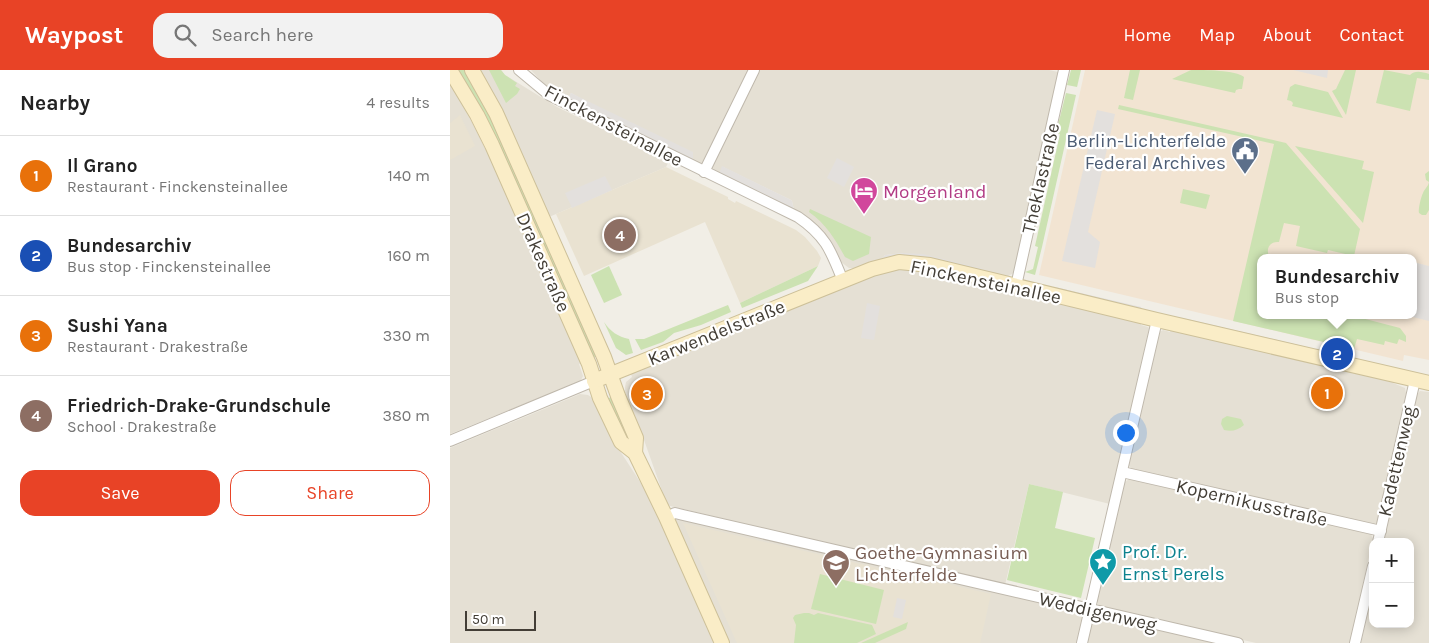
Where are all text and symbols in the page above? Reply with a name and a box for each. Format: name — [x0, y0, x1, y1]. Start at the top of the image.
search box — [153, 13, 503, 58]
text: Waypost — [25, 21, 123, 49]
icon: search — [171, 21, 199, 49]
text: Search here — [211, 24, 313, 46]
text: Home — [1123, 24, 1171, 46]
text: Map — [1199, 24, 1235, 46]
text: About — [1263, 24, 1312, 46]
text: Contact — [1340, 24, 1404, 46]
street label: Finckensteinallee — [541, 80, 686, 172]
text: Nearby — [20, 91, 90, 115]
text: 4 results — [366, 93, 430, 112]
street label: Theklastraße — [1018, 121, 1064, 236]
place label: Berlin-Lichterfelde Federal Archives — [1066, 130, 1226, 174]
public building icon: Berlin-Lichterfelde Federal Archives — [1230, 136, 1260, 175]
text: Il Grano — [67, 155, 137, 177]
text: 1 — [33, 166, 39, 185]
text: 140 m — [388, 166, 430, 185]
hotel icon: Morgenland — [849, 176, 879, 215]
text: Restaurant · Finckensteinallee — [67, 177, 288, 196]
place label: Morgenland — [883, 181, 987, 203]
street label: Drakestraße — [511, 209, 575, 315]
pin: 4 — [604, 216, 636, 254]
text: Bundesarchiv — [67, 235, 191, 257]
text: 2 — [31, 246, 41, 265]
text: 160 m — [387, 246, 430, 265]
popup — [1257, 254, 1417, 319]
street label: Finckensteinallee — [908, 255, 1063, 309]
text: Bus stop · Finckensteinallee — [67, 257, 271, 276]
text: Bundesarchiv — [1275, 266, 1399, 288]
text: Bus stop — [1275, 288, 1339, 307]
street label: Karwendelstraße — [645, 295, 788, 370]
text: Sushi Yana — [67, 315, 168, 337]
text: 3 — [31, 326, 41, 345]
text: 330 m — [383, 326, 430, 345]
pin: 2 — [1321, 335, 1353, 373]
text: Restaurant · Drakestraße — [67, 337, 248, 356]
pin: 1 — [1311, 374, 1343, 412]
pin: 3 — [631, 375, 663, 413]
text: Friedrich-Drake-Grundschule — [67, 395, 331, 417]
street label: Kadettenweg — [1374, 404, 1420, 519]
text: 4 — [31, 406, 41, 425]
text: 380 m — [382, 406, 430, 425]
text: School · Drakestraße — [67, 417, 216, 436]
your location — [1113, 420, 1139, 446]
button: Save — [20, 470, 220, 516]
button: Share — [230, 470, 430, 516]
street label: Kopernikusstraße — [1174, 475, 1330, 531]
map controls — [1369, 538, 1414, 628]
button: + — [1369, 538, 1414, 583]
place label: Prof. Dr. Ernst Perels — [1122, 541, 1225, 585]
place label: Goethe-Gymnasium Lichterfelde — [855, 542, 1028, 586]
place icon: Prof. Dr. Ernst Perels — [1088, 547, 1118, 586]
school or university icon: Goethe-Gymnasium Lichterfelde — [821, 548, 851, 587]
button: − — [1369, 583, 1414, 628]
street label: Weddigenweg — [1037, 588, 1159, 636]
scale bar — [465, 608, 536, 631]
text: 50 m — [472, 611, 505, 628]

